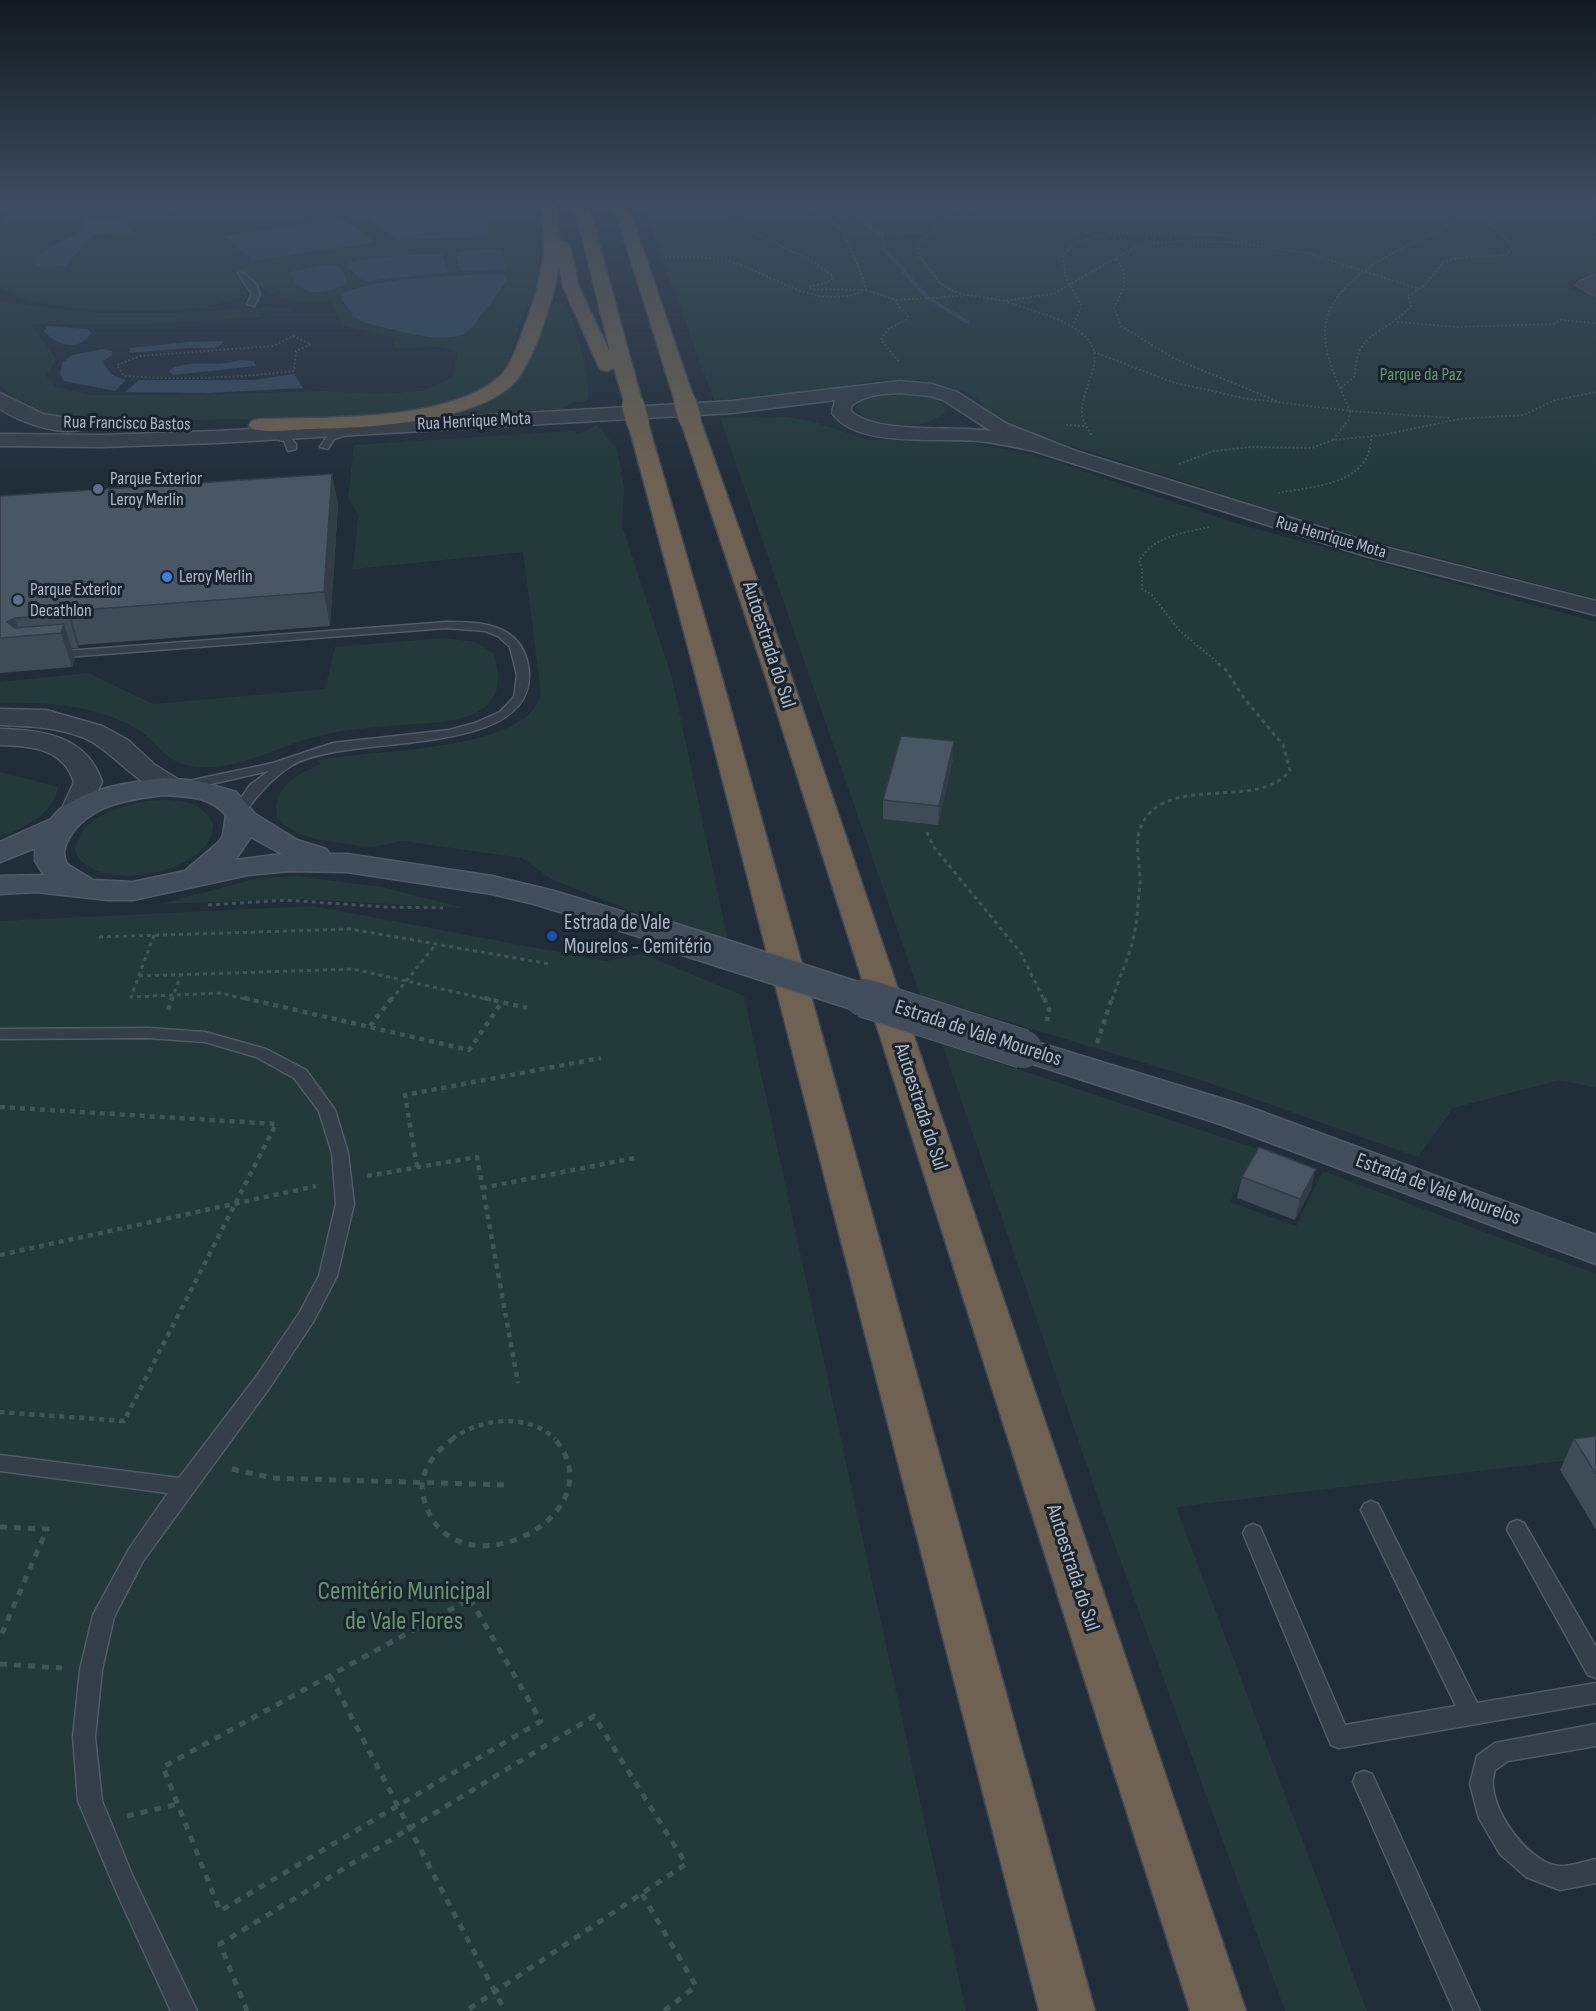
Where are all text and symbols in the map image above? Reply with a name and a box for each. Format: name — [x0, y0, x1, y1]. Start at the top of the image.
park label: Parque da Paz — [1380, 364, 1462, 386]
street label: Rua Henrique Mota — [417, 408, 531, 436]
street label: Rua Francisco Bastos — [63, 412, 191, 436]
place label: Parque Exterior Leroy Merlin — [110, 468, 202, 510]
marker: Parque Exterior Leroy Merlin — [91, 482, 105, 496]
street label: Rua Henrique Mota — [1273, 512, 1389, 564]
place label: Leroy Merlin — [179, 566, 253, 588]
marker: Leroy Merlin — [160, 570, 174, 584]
place label: Parque Exterior Decathlon — [30, 579, 122, 622]
street label: Autoestrada do Sul — [736, 579, 800, 711]
marker: Parque Exterior Decathlon — [11, 593, 25, 607]
place label: Estrada de Vale Mourelos - Cemitério — [564, 911, 712, 961]
marker: Estrada de Vale Mourelos - Cemitério — [545, 929, 559, 943]
street label: Estrada de Vale Mourelos — [891, 995, 1065, 1073]
street label: Autoestrada do Sul — [888, 1041, 952, 1173]
street label: Estrada de Vale Mourelos — [1352, 1148, 1524, 1232]
street label: Autoestrada do Sul — [1040, 1502, 1104, 1634]
park label: Cemitério Municipal de Vale Flores — [318, 1576, 490, 1637]

